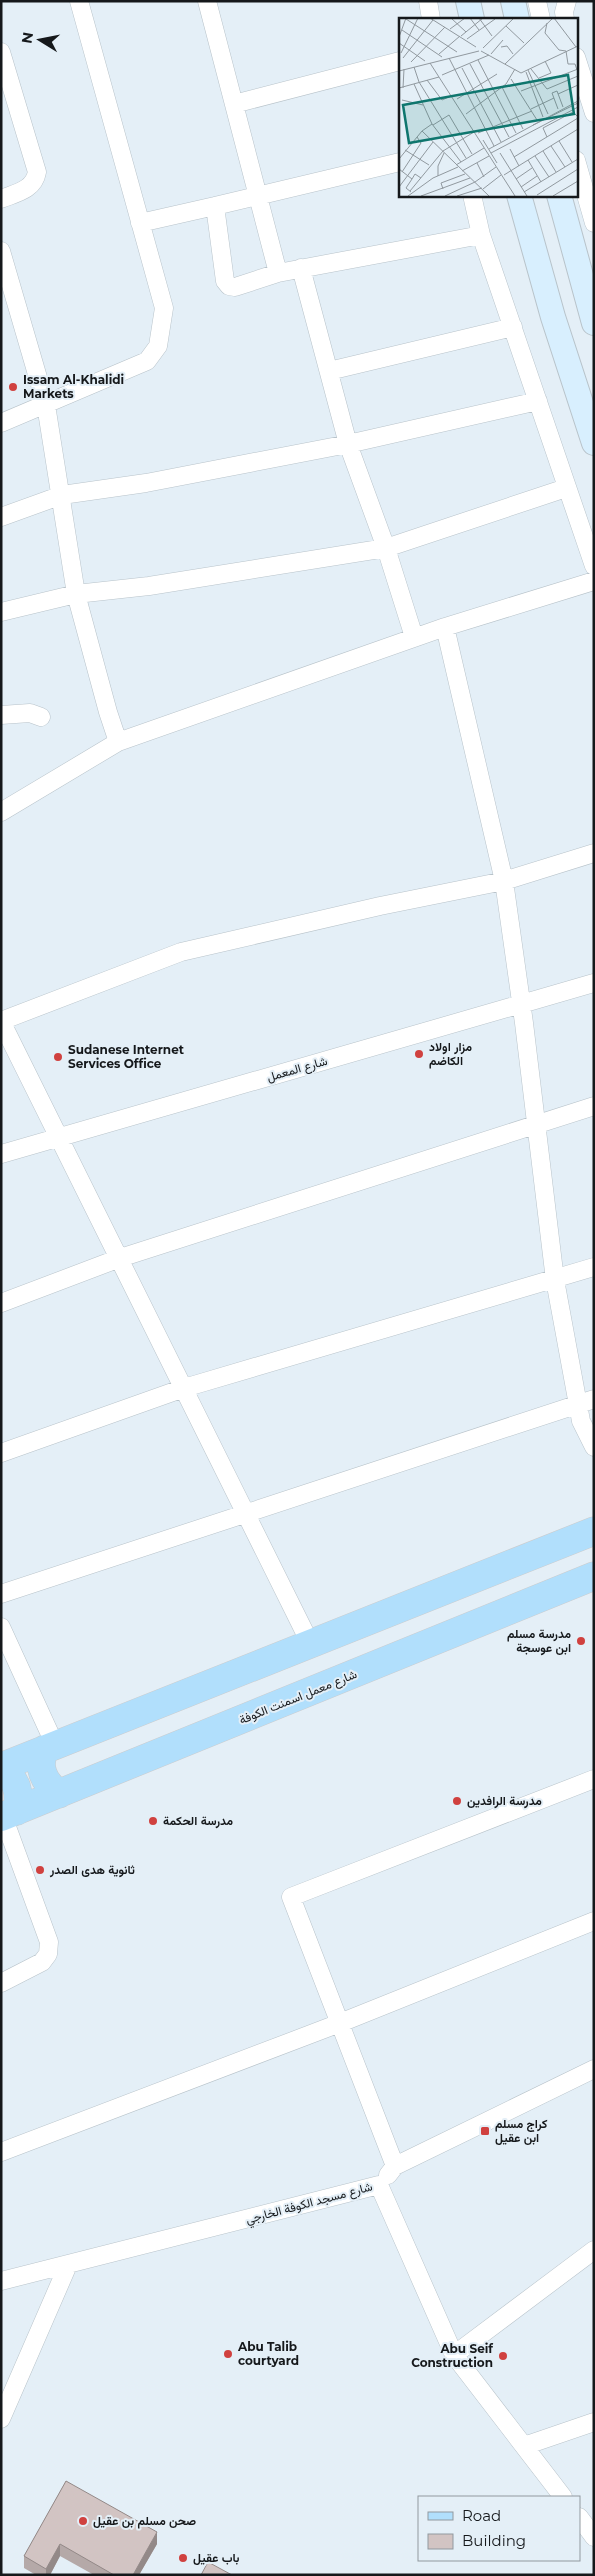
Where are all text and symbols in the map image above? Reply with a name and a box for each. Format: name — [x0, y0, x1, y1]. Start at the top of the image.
north arrow — [15, 15, 65, 65]
inset map — [399, 18, 578, 196]
text: N — [17, 31, 37, 45]
place label: Issam Al-Khalidi Markets — [23, 372, 124, 401]
marker: Issam Al-Khalidi Markets — [7, 381, 19, 393]
place label: مزار اولاد الكاضم — [429, 1039, 473, 1069]
place label: Sudanese Internet Services Office — [68, 1042, 185, 1071]
marker: مزار اولاد الكاضم — [413, 1048, 425, 1060]
marker: Sudanese Internet Services Office — [52, 1051, 64, 1063]
street label: شارع المعمل — [265, 1053, 329, 1086]
place label: مدرسة مسلم ابن عوسجة — [507, 1626, 571, 1656]
marker: مدرسة مسلم ابن عوسجة — [575, 1635, 587, 1647]
street label: شارع معمل اسمنت الكوفة — [237, 1666, 360, 1729]
place label: مدرسة الرافدين — [467, 1793, 542, 1809]
marker: مدرسة الرافدين — [451, 1795, 463, 1807]
place label: مدرسة الحكمة — [163, 1813, 234, 1829]
marker: مدرسة الحكمة — [147, 1815, 159, 1827]
place label: ثانوية هدى الصدر — [49, 1862, 135, 1878]
marker: ثانوية هدى الصدر — [34, 1864, 46, 1876]
place label: كراج مسلم ابن عقيل — [495, 2116, 548, 2145]
marker: كراج مسلم ابن عقيل — [479, 2125, 491, 2137]
street label: شارع مسجد الكوفة الخارجي — [244, 2178, 375, 2230]
place label: Abu Talib courtyard — [237, 2339, 299, 2368]
place label: Abu Seif Construction — [411, 2341, 494, 2370]
marker: Abu Talib courtyard — [222, 2348, 234, 2360]
marker: Abu Seif Construction — [497, 2350, 509, 2362]
legend — [418, 2496, 580, 2561]
text: Road — [462, 2506, 501, 2525]
place label: صحن مسلم بن عقيل — [93, 2513, 196, 2529]
marker: صحن مسلم بن عقيل — [77, 2515, 89, 2527]
text: Building — [462, 2531, 526, 2550]
place label: باب عقيل — [193, 2550, 240, 2565]
marker: باب عقيل — [177, 2552, 189, 2564]

